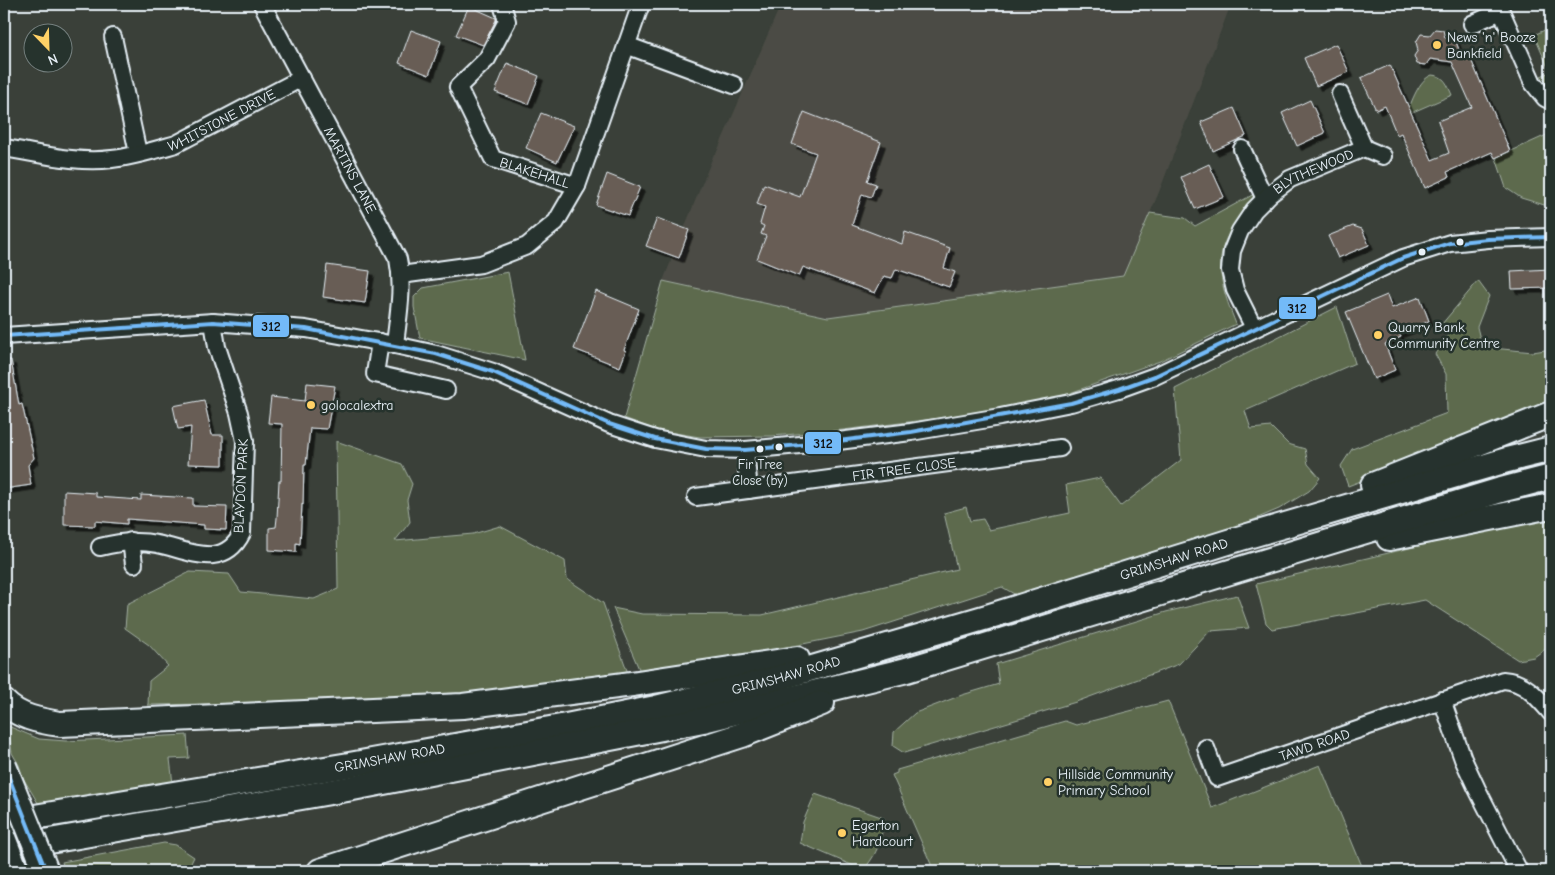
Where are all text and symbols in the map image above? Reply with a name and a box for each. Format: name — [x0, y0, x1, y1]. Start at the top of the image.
north arrow — [22, 22, 72, 72]
place label: News 'n' Booze Bankfield — [1447, 29, 1536, 62]
marker: News 'n' Booze Bankfield — [1431, 39, 1443, 51]
text: N — [45, 50, 60, 69]
street label: WHITSTONE DRIVE — [166, 85, 278, 155]
street label: MARTINS LANE — [321, 124, 380, 216]
street label: BLYTHEWOOD — [1270, 145, 1356, 197]
street label: BLAKEHALL — [498, 153, 572, 192]
unlabelled marker — [1455, 237, 1465, 247]
unlabelled marker — [1417, 247, 1427, 257]
line badge: 312 — [1278, 296, 1317, 320]
text: 312 — [1287, 300, 1307, 317]
line badge: 312 — [252, 314, 290, 338]
text: 312 — [261, 318, 281, 335]
place label: Quarry Bank Community Centre — [1388, 319, 1500, 352]
marker: Quarry Bank Community Centre — [1372, 329, 1384, 341]
place label: golocalextra — [321, 397, 394, 414]
marker: golocalextra — [305, 399, 317, 411]
line badge: 312 — [804, 431, 842, 455]
text: 312 — [813, 435, 833, 452]
street label: BLAYDON PARK — [230, 438, 252, 534]
unlabelled marker — [774, 442, 784, 452]
marker: Fir Tree Close (by) — [755, 444, 765, 454]
street label: FIR TREE CLOSE — [851, 454, 957, 484]
place label: Fir Tree Close (by) — [732, 457, 788, 488]
street label: GRIMSHAW ROAD — [1118, 534, 1230, 584]
street label: GRIMSHAW ROAD — [730, 652, 842, 698]
street label: TAWD ROAD — [1277, 725, 1352, 765]
street label: GRIMSHAW ROAD — [333, 739, 447, 776]
place label: Hillside Community Primary School — [1058, 766, 1174, 799]
marker: Hillside Community Primary School — [1042, 776, 1054, 788]
place label: Egerton Hardcourt — [852, 817, 914, 850]
marker: Egerton Hardcourt — [836, 827, 848, 839]

